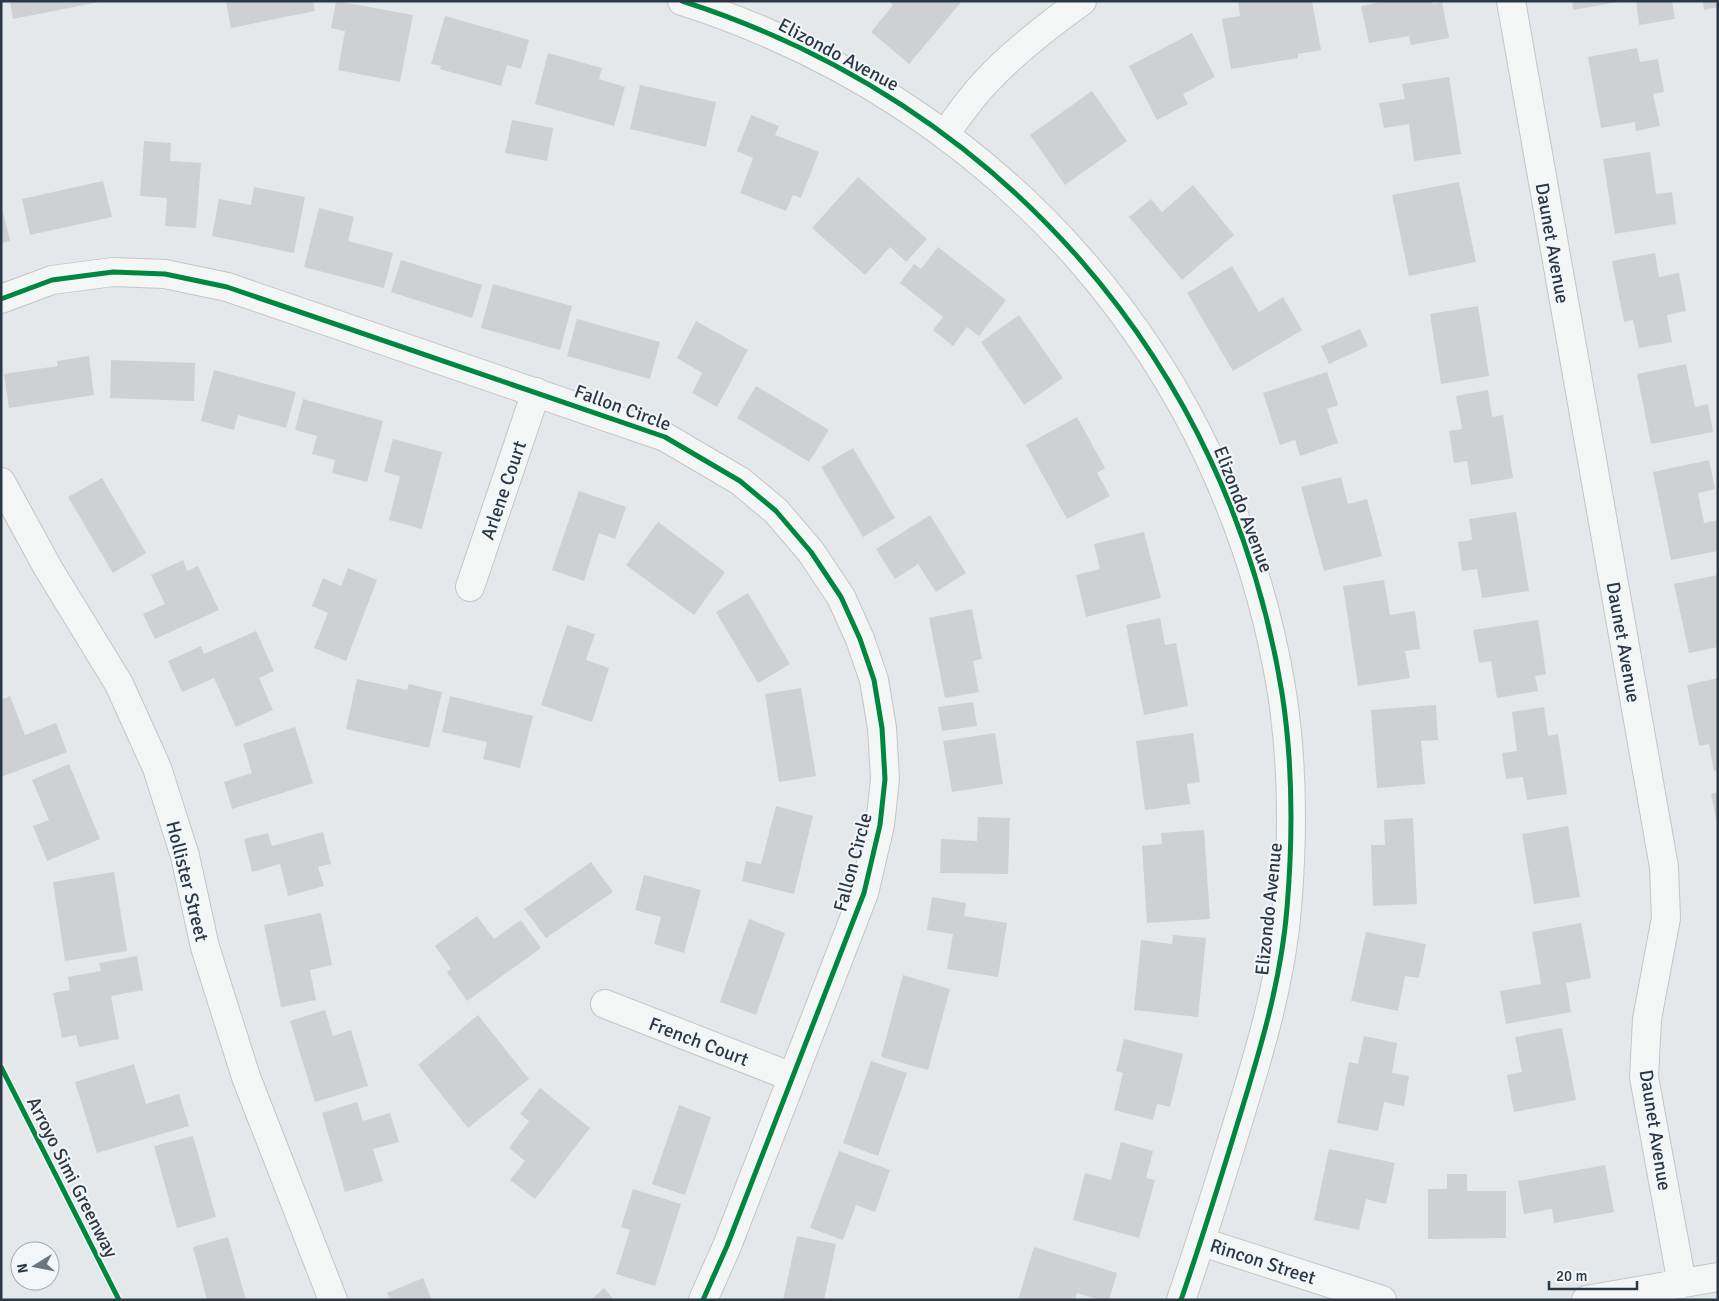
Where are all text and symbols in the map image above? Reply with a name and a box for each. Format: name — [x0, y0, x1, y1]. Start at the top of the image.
street label: Elizondo Avenue — [774, 13, 903, 97]
street label: Daunet Avenue — [1530, 181, 1574, 305]
street label: Fallon Circle — [571, 379, 674, 437]
street label: Arlene Court — [476, 437, 532, 543]
street label: Elizondo Avenue — [1208, 443, 1278, 576]
street label: Daunet Avenue — [1601, 580, 1645, 704]
street label: Fallon Circle — [828, 810, 878, 914]
street label: Hollister Street — [160, 818, 214, 944]
street label: Elizondo Avenue — [1250, 842, 1288, 977]
street label: French Court — [645, 1012, 752, 1072]
street label: Daunet Avenue — [1634, 1068, 1676, 1192]
street label: Arroyo Simi Greenway — [21, 1093, 123, 1262]
street label: Rincon Street — [1207, 1234, 1319, 1290]
north arrow — [10, 1241, 60, 1291]
scale bar — [1549, 1258, 1636, 1290]
text: N — [13, 1262, 32, 1274]
text: 20 m — [1556, 1267, 1587, 1285]

